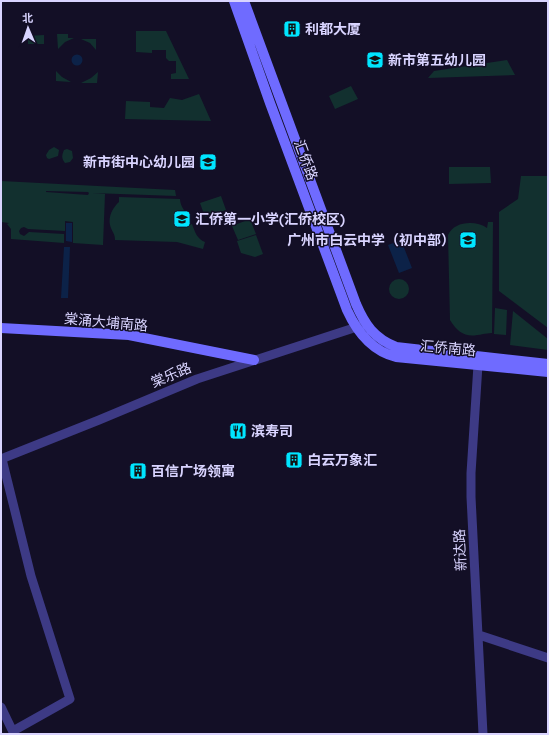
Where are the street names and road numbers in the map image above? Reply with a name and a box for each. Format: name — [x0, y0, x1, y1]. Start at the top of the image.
street label: 汇侨路 — [290, 137, 322, 183]
street label: 棠涌大埔南路 — [63, 309, 149, 335]
street label: 汇侨南路 — [419, 337, 477, 359]
street label: 棠乐路 — [148, 359, 194, 391]
street label: 新达路 — [450, 529, 470, 571]

